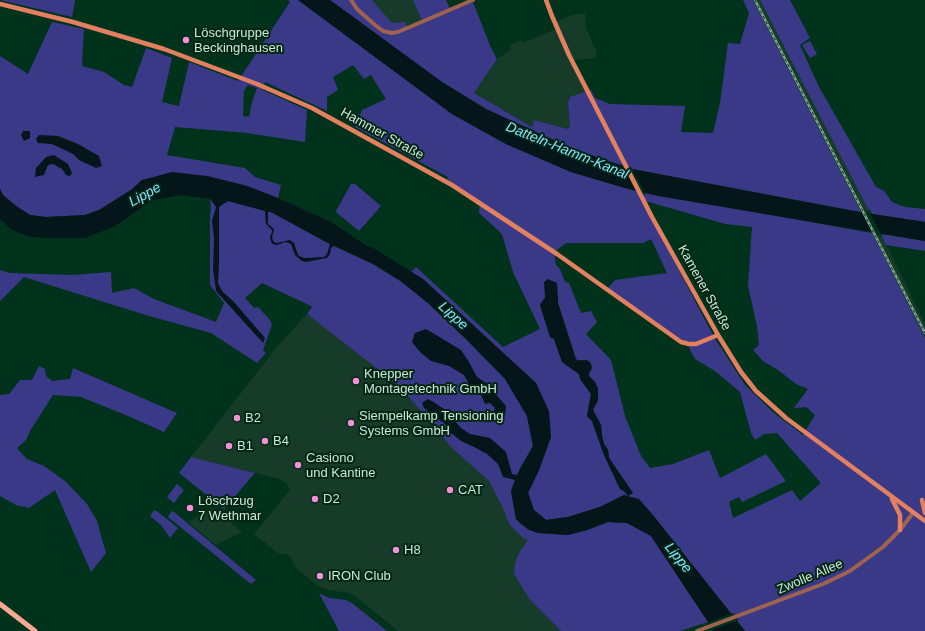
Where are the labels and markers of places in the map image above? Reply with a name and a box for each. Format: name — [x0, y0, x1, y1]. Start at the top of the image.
place label: Löschgruppe Beckinghausen — [194, 25, 283, 56]
marker: Löschgruppe Beckinghausen — [181, 35, 191, 45]
place label: Knepper Montagetechnik GmbH — [364, 366, 497, 397]
marker: Knepper Montagetechnik GmbH — [351, 376, 361, 386]
place label: Siempelkamp Tensioning Systems GmbH — [359, 408, 504, 439]
place label: B2 — [245, 410, 261, 426]
marker: B2 — [232, 413, 242, 423]
marker: Siempelkamp Tensioning Systems GmbH — [346, 418, 356, 428]
place label: B4 — [273, 433, 289, 449]
marker: B4 — [260, 436, 270, 446]
place label: B1 — [237, 438, 253, 454]
marker: B1 — [224, 441, 234, 451]
place label: Casiono und Kantine — [306, 450, 375, 481]
marker: Casiono und Kantine — [293, 460, 303, 470]
place label: CAT — [458, 482, 483, 498]
marker: CAT — [445, 485, 455, 495]
place label: D2 — [323, 491, 340, 507]
place label: Löschzug 7 Wethmar — [198, 493, 261, 524]
marker: D2 — [310, 494, 320, 504]
marker: Löschzug 7 Wethmar — [185, 503, 195, 513]
place label: H8 — [404, 542, 421, 558]
marker: H8 — [391, 545, 401, 555]
place label: IRON Club — [328, 568, 391, 584]
marker: IRON Club — [315, 571, 325, 581]

